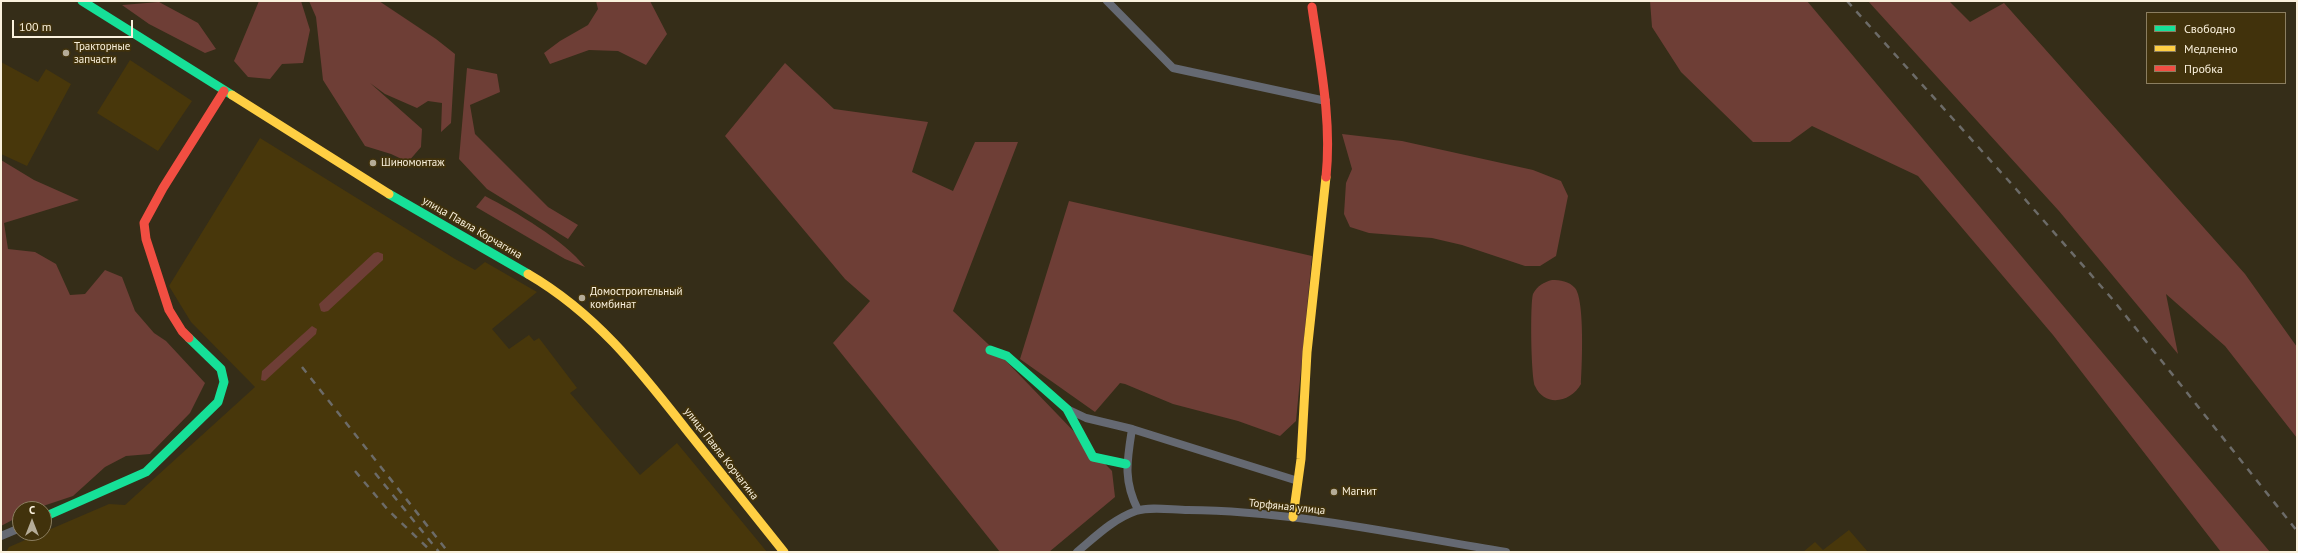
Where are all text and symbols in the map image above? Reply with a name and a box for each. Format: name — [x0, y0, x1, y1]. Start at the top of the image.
scale bar — [14, 12, 135, 38]
legend — [2146, 12, 2286, 84]
text: 100 m — [19, 19, 52, 34]
text: Свободно — [2184, 21, 2235, 36]
place label: Тракторные запчасти — [74, 40, 130, 66]
text: Медленно — [2184, 41, 2238, 56]
marker: Тракторные запчасти — [61, 48, 71, 58]
text: Пробка — [2184, 61, 2223, 76]
place label: Шиномонтаж — [381, 156, 445, 170]
marker: Шиномонтаж — [368, 158, 378, 168]
street label: улица Павла Корчагина — [420, 194, 524, 262]
place label: Домостроительный комбинат — [590, 285, 682, 311]
marker: Домостроительный комбинат — [577, 293, 587, 303]
street label: улица Павла Корчагина — [681, 405, 761, 503]
place label: Магнит — [1342, 485, 1377, 499]
marker: Магнит — [1329, 487, 1339, 497]
street label: Торфяная улица — [1248, 496, 1326, 518]
north arrow — [12, 501, 52, 541]
text: С — [29, 503, 35, 517]

